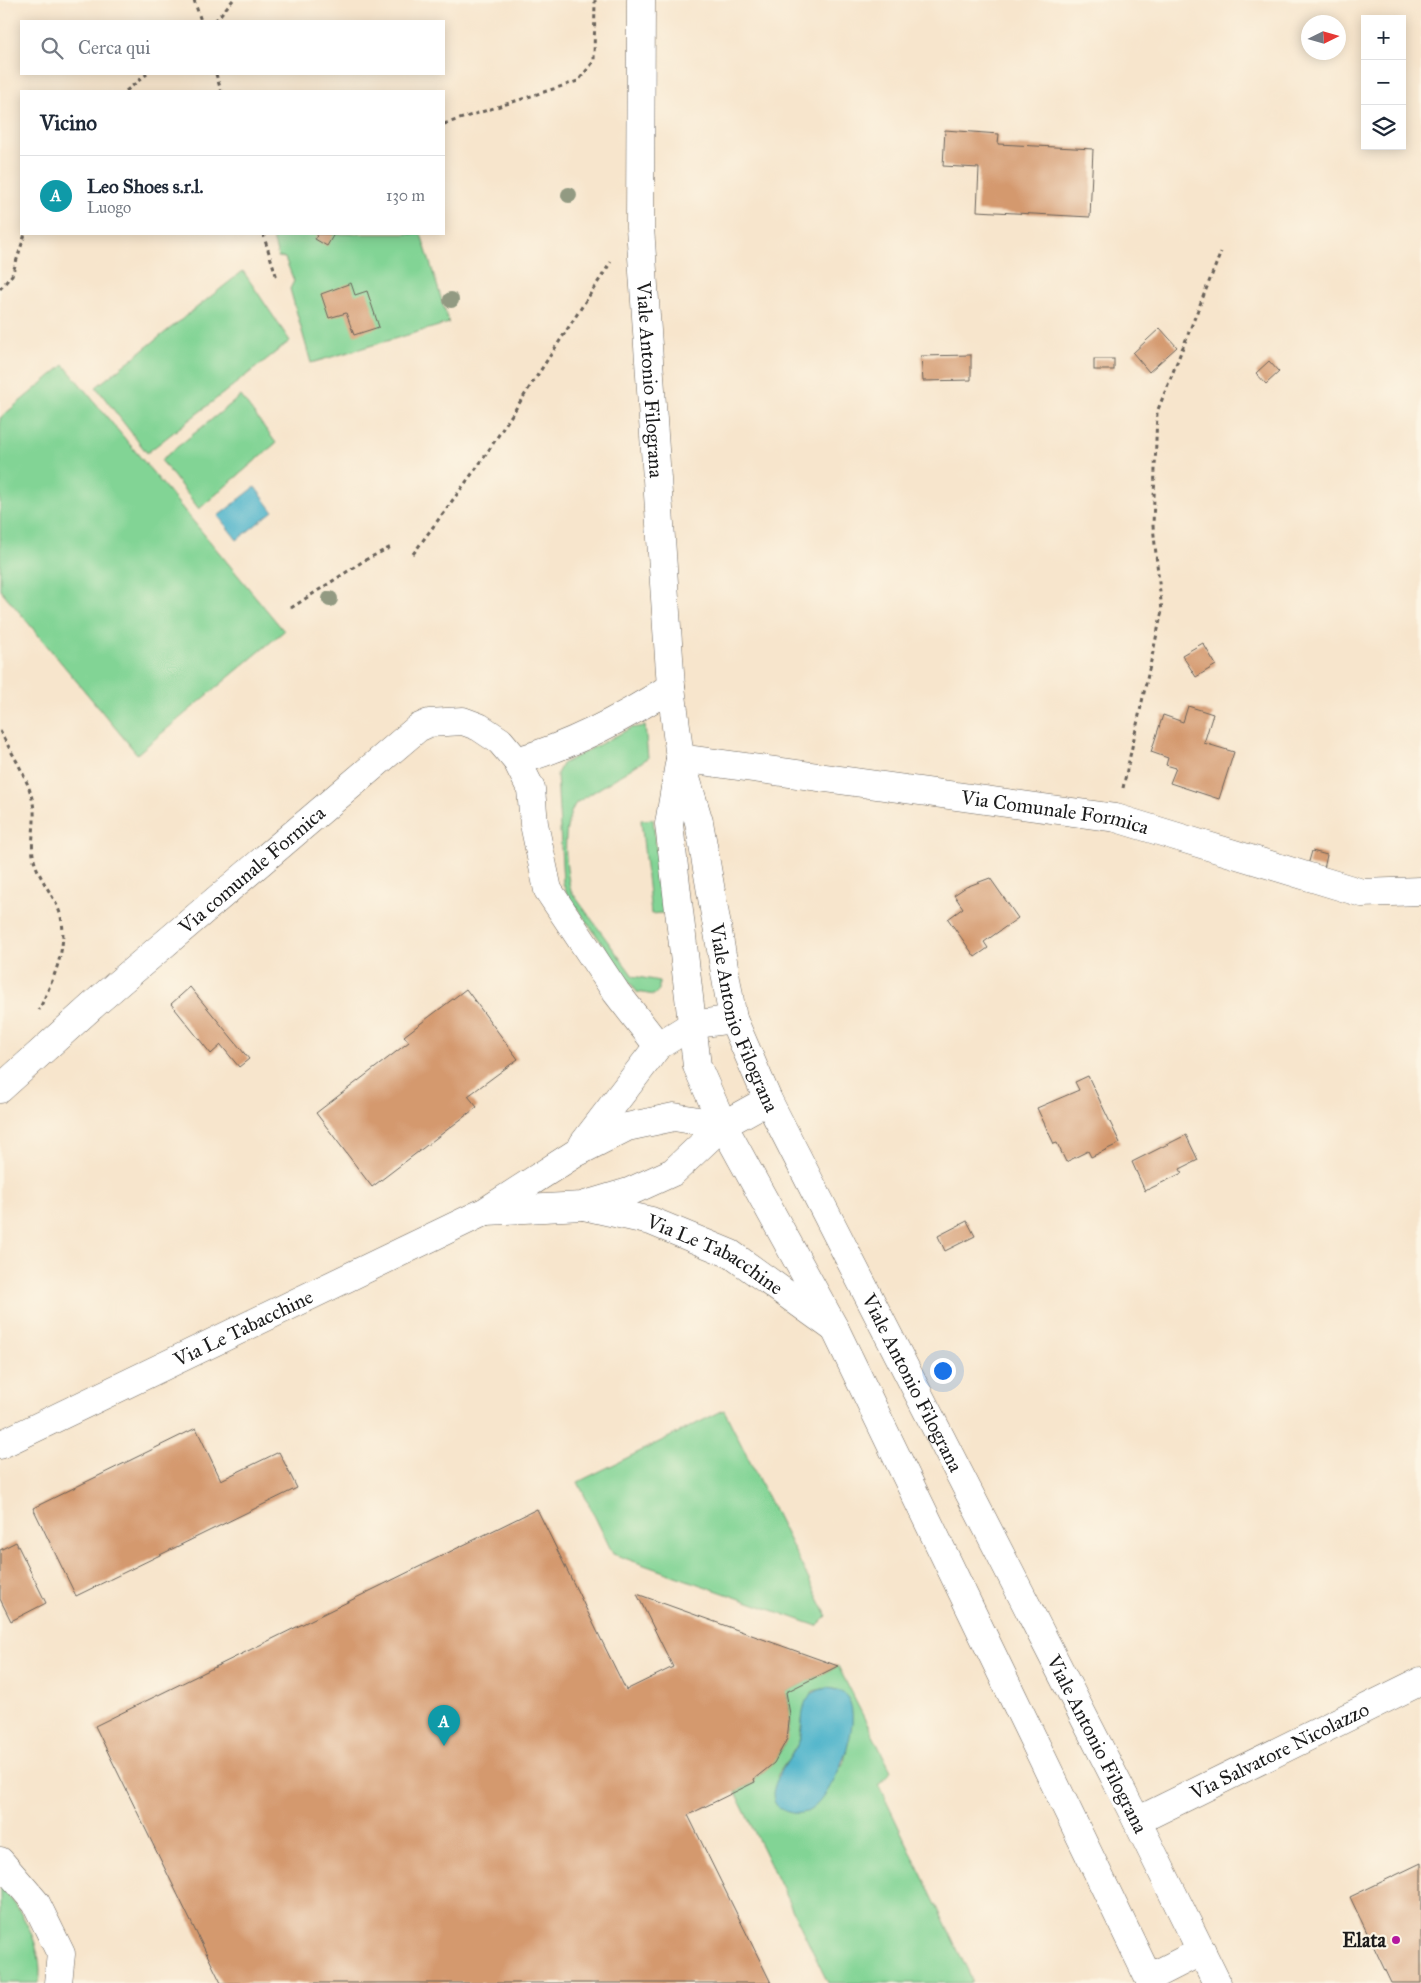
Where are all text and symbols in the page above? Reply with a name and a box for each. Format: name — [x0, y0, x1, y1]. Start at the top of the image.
north arrow — [1301, 15, 1346, 60]
map controls — [1361, 15, 1406, 150]
button: + — [1361, 15, 1406, 60]
search box — [20, 20, 445, 75]
icon: search — [38, 34, 66, 62]
text: Cerca qui — [78, 36, 150, 59]
button: − — [1361, 60, 1406, 105]
button: layers — [1361, 105, 1406, 150]
text: Vicino — [40, 110, 97, 136]
text: Leo Shoes s.r.l. — [87, 175, 203, 198]
text: A — [51, 186, 61, 205]
text: 130 m — [386, 186, 425, 205]
text: Luogo — [87, 198, 131, 217]
street label: Viale Antonio Filograna — [632, 280, 669, 479]
street label: Via Comunale Formica — [959, 785, 1152, 840]
street label: Via comunale Formica — [173, 800, 330, 939]
street label: Viale Antonio Filograna — [705, 921, 784, 1117]
street label: Via Le Tabacchine — [642, 1208, 788, 1300]
street label: Via Le Tabacchine — [169, 1284, 317, 1372]
street label: Viale Antonio Filograna — [857, 1289, 968, 1476]
your location — [930, 1358, 956, 1384]
street label: Viale Antonio Filograna — [1042, 1650, 1153, 1838]
street label: Via Salvatore Nicolazzo — [1185, 1697, 1373, 1805]
pin: A — [428, 1705, 460, 1746]
place label: Elata — [1342, 1928, 1387, 1952]
marker: Elata — [1390, 1934, 1402, 1946]

